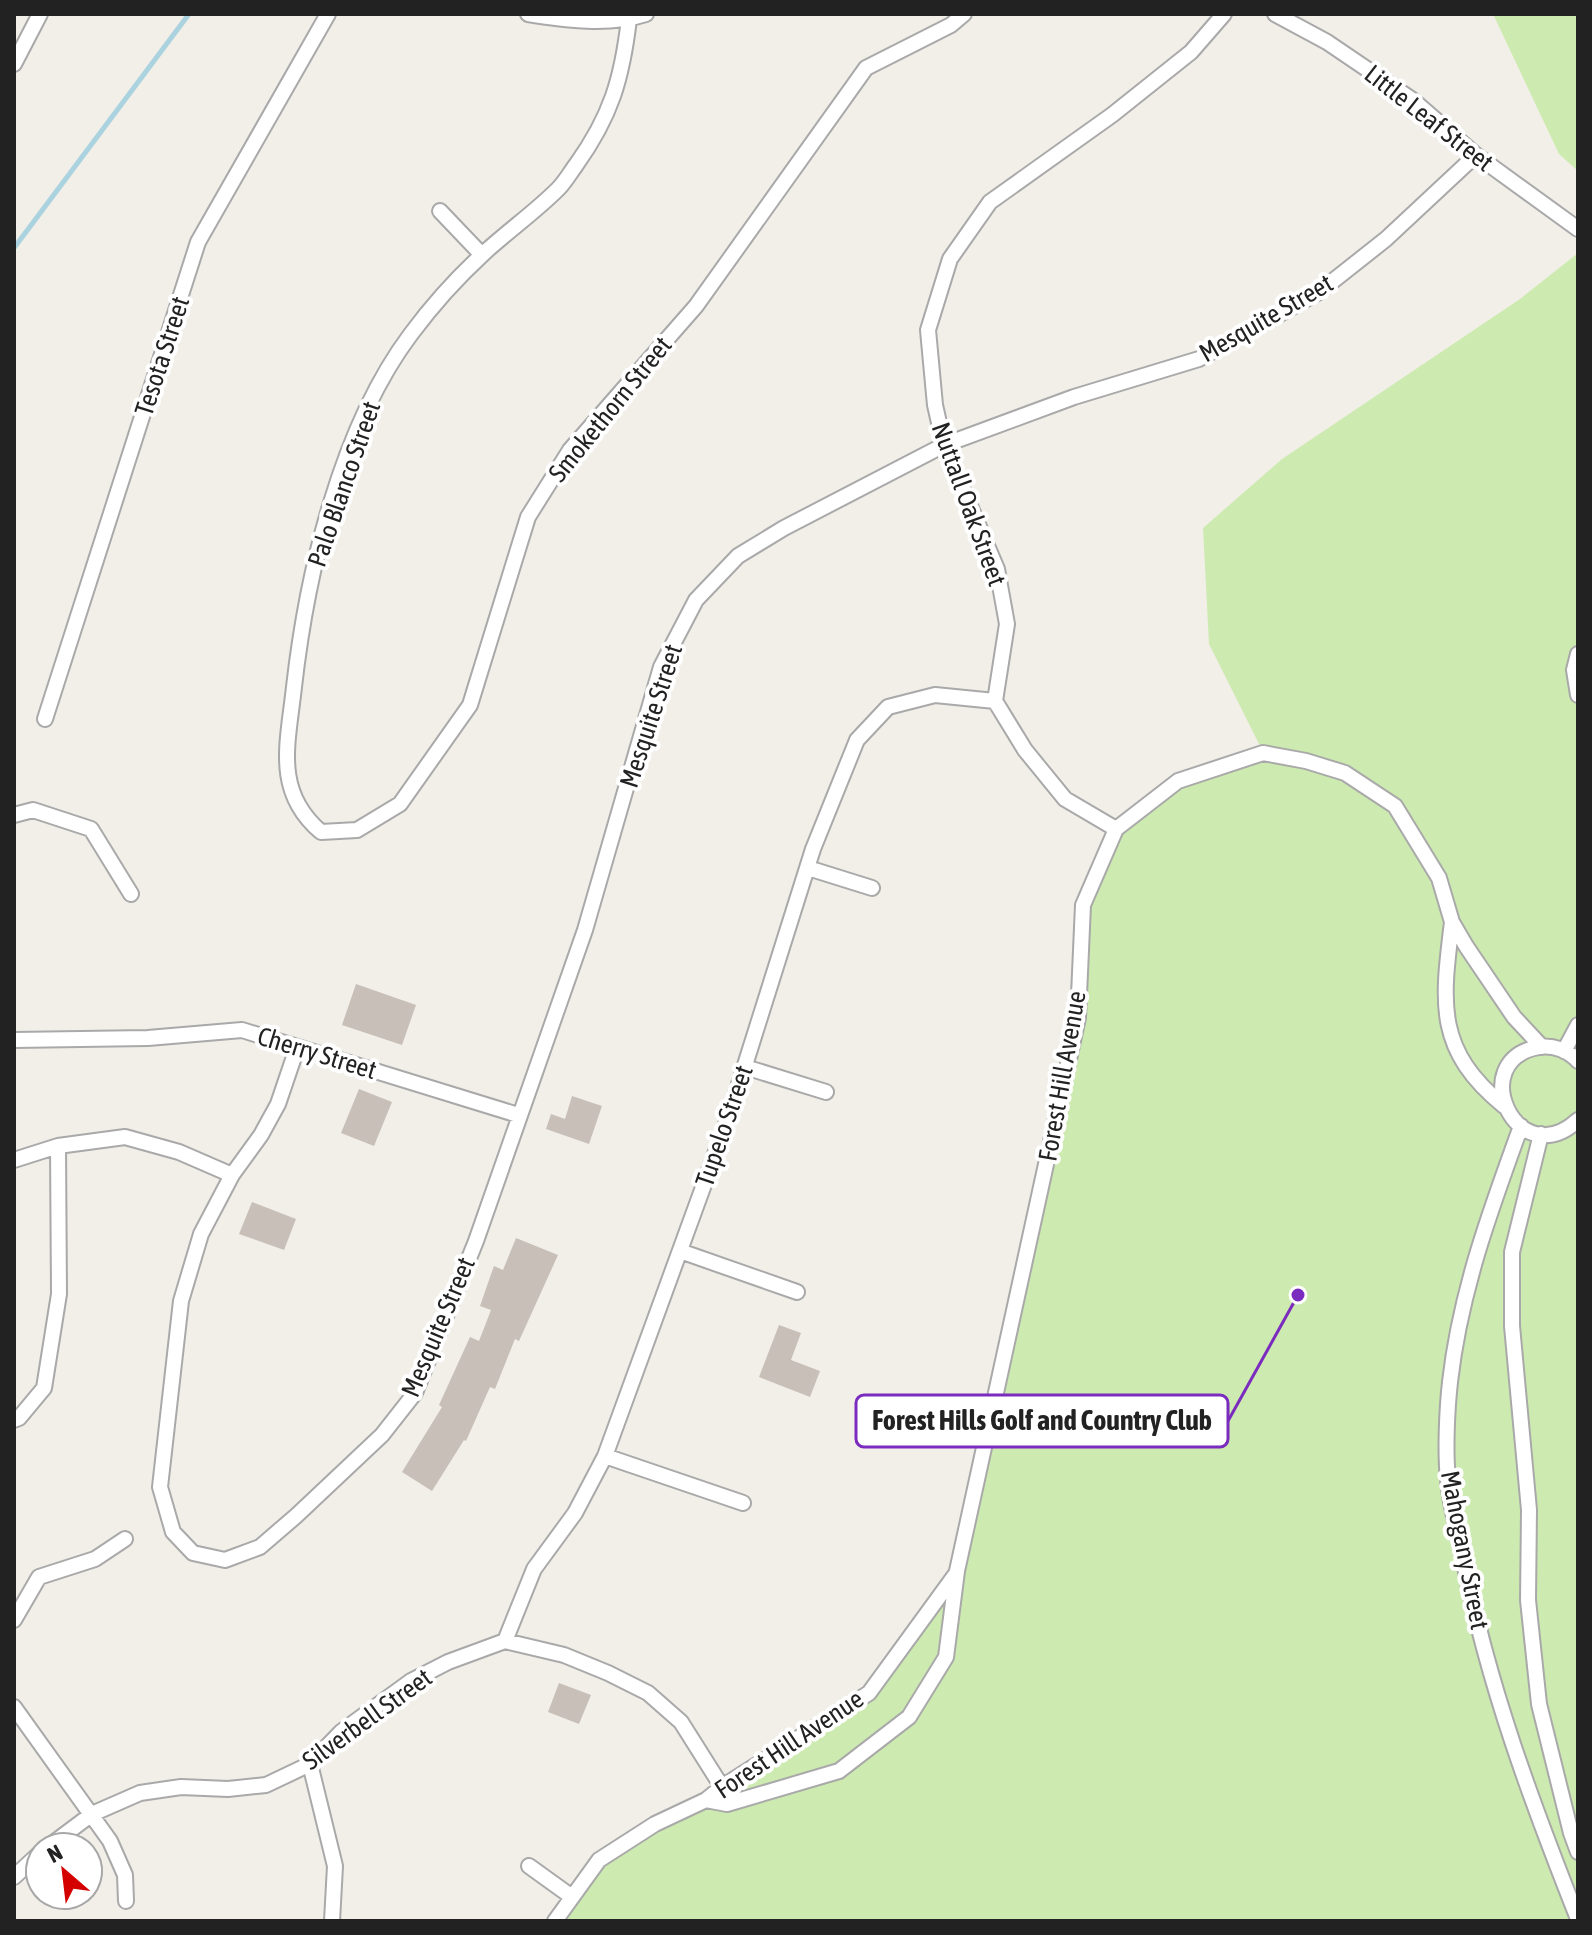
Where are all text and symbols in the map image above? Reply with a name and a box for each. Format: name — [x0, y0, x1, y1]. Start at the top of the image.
street label: Little Leaf Street — [1359, 59, 1499, 177]
street label: Mesquite Street — [1194, 268, 1338, 368]
street label: Tesota Street — [129, 293, 195, 419]
street label: Smokethorn Street — [542, 330, 678, 488]
street label: Palo Blanco Street — [302, 397, 386, 571]
street label: Nuttall Oak Street — [926, 418, 1012, 590]
street label: Mesquite Street — [614, 641, 688, 791]
street label: Forest Hill Avenue — [1032, 989, 1092, 1163]
street label: Cherry Street — [254, 1021, 380, 1085]
street label: Tupelo Street — [689, 1061, 759, 1191]
street label: Mesquite Street — [395, 1253, 481, 1401]
callout: Forest Hills Golf and Country Club — [856, 1395, 1228, 1447]
text: Forest Hills Golf and Country Club — [872, 1404, 1212, 1436]
street label: Mahogany Street — [1435, 1468, 1495, 1632]
street label: Silverbell Street — [297, 1662, 437, 1776]
street label: Forest Hill Avenue — [709, 1683, 869, 1805]
north arrow — [24, 1831, 104, 1911]
text: N — [43, 1839, 66, 1868]

